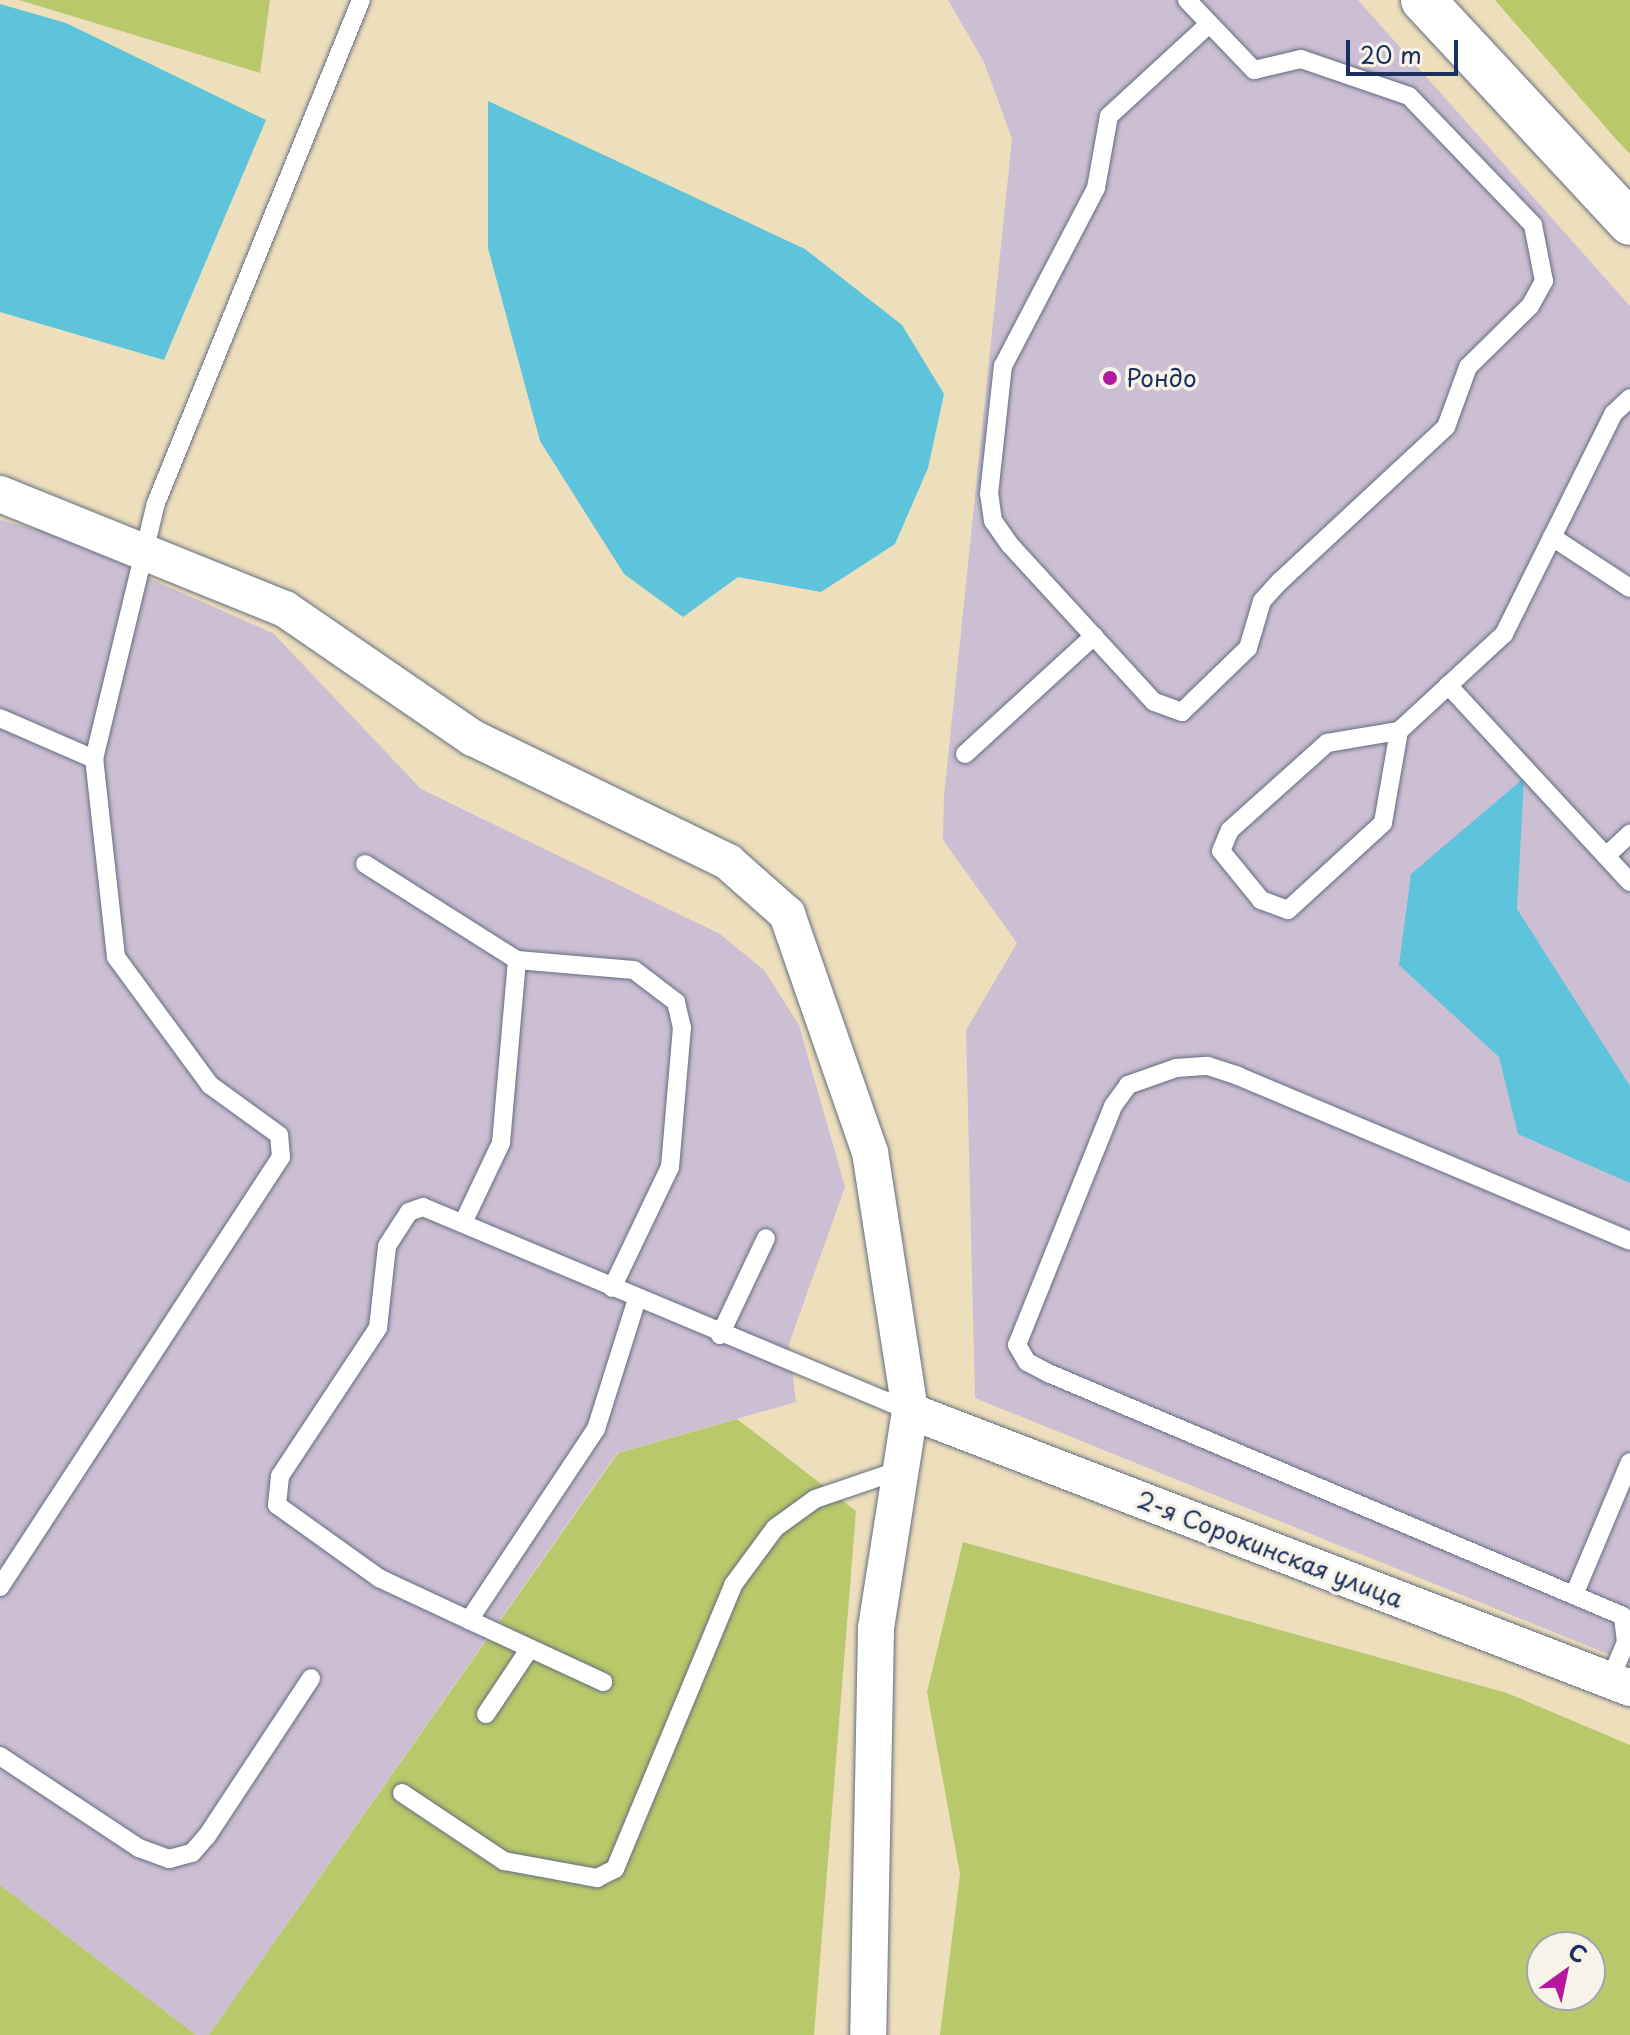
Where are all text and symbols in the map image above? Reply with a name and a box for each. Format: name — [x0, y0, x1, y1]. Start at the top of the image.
scale bar — [1350, 24, 1462, 74]
text: 20 m — [1360, 36, 1422, 72]
place label: Рондо — [1126, 364, 1197, 392]
marker: Рондо — [1101, 369, 1119, 387]
street label: 2-я Сорокинская улица — [1132, 1485, 1408, 1613]
north arrow — [1526, 1931, 1606, 2011]
text: С — [1562, 1934, 1594, 1970]

